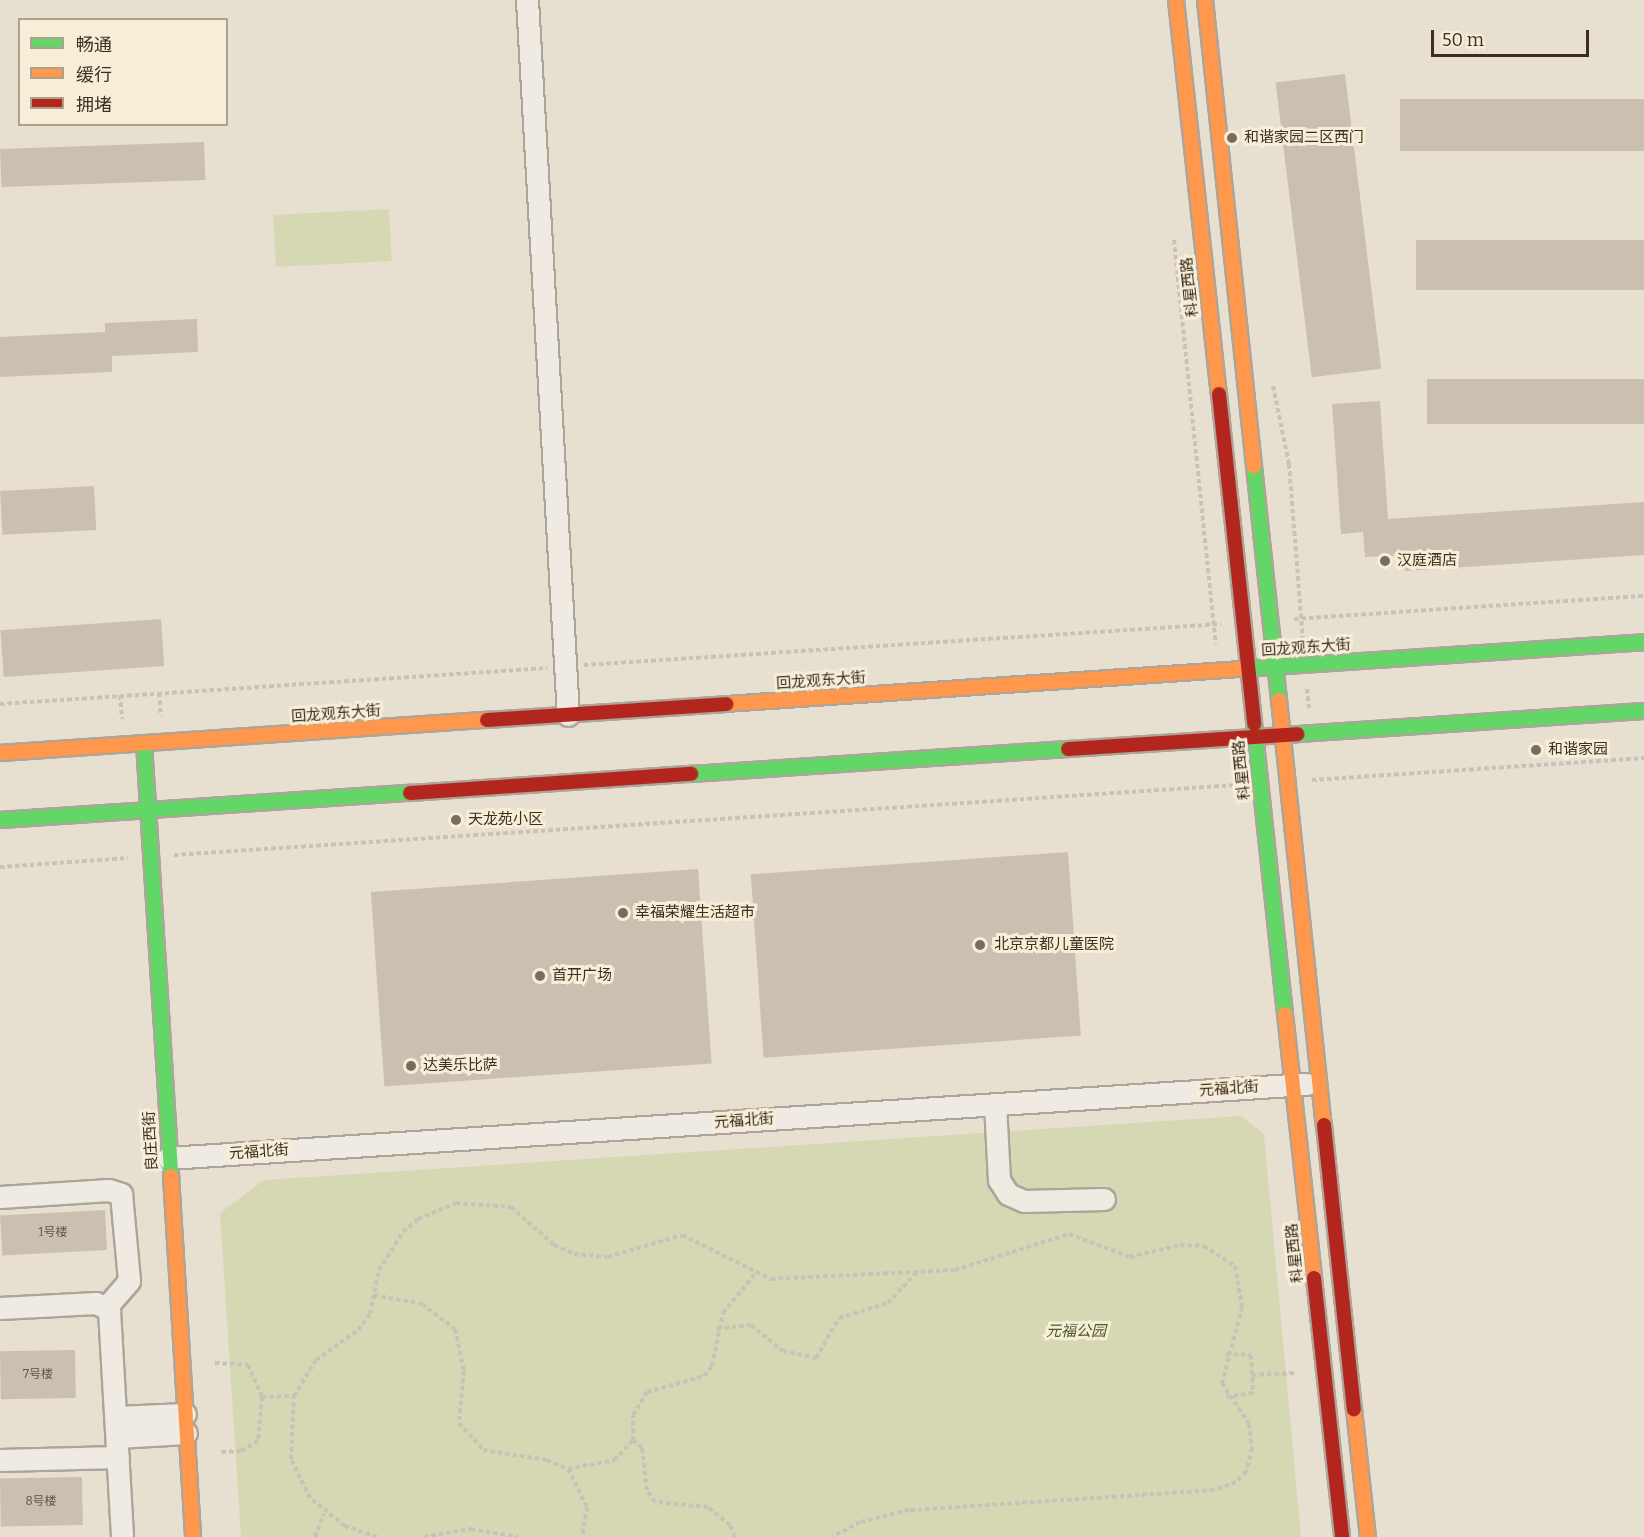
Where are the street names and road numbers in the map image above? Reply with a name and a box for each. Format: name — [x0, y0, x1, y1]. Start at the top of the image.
street label: 科星西路 — [1178, 256, 1202, 318]
street label: 回龙观东大街 — [1260, 636, 1352, 660]
street label: 回龙观东大街 — [775, 669, 867, 693]
street label: 回龙观东大街 — [290, 702, 382, 726]
street label: 科星西路 — [1230, 739, 1254, 801]
street label: 元福北街 — [1198, 1078, 1260, 1100]
street label: 元福北街 — [713, 1110, 775, 1132]
street label: 良庄西街 — [140, 1111, 162, 1171]
street label: 元福北街 — [228, 1141, 290, 1163]
street label: 科星西路 — [1283, 1222, 1307, 1284]

